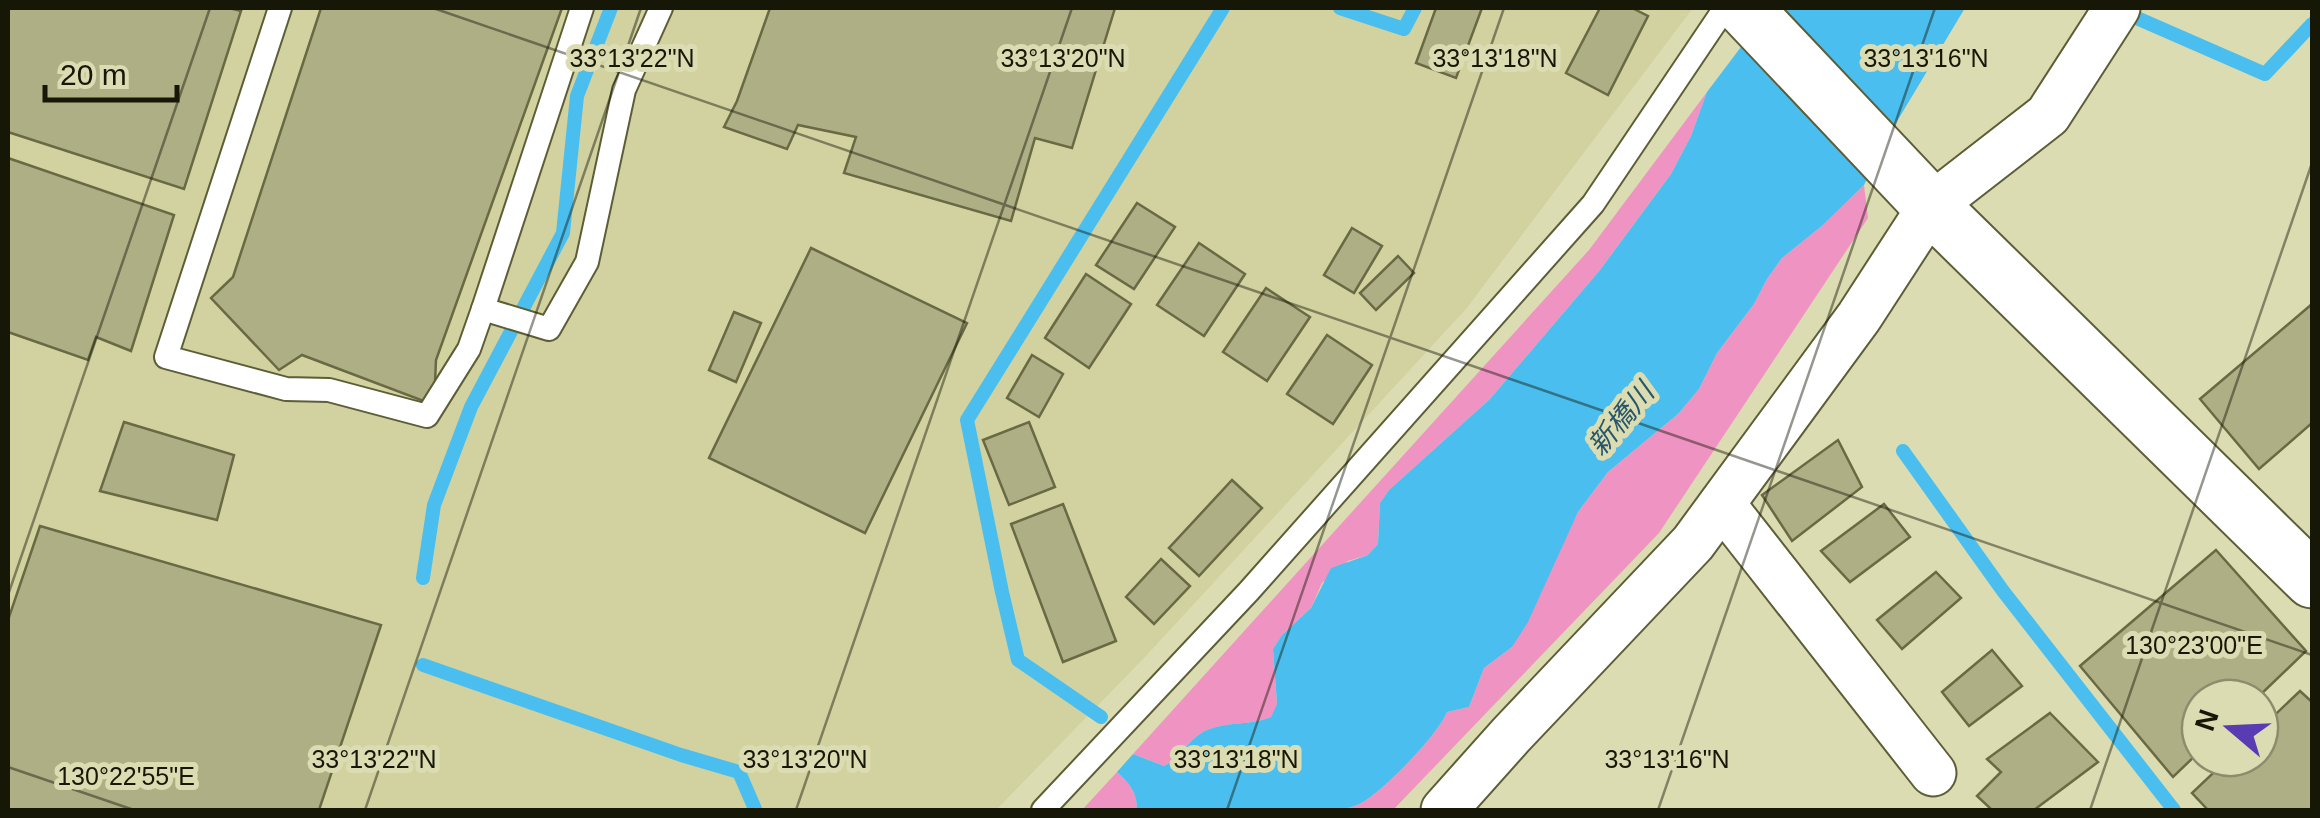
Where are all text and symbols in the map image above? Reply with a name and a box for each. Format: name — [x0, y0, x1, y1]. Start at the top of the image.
scale bar — [45, 40, 178, 102]
text: 33°13'22"N — [569, 44, 695, 72]
text: 33°13'20"N — [1000, 44, 1126, 72]
text: 33°13'18"N — [1432, 44, 1558, 72]
text: 33°13'16"N — [1863, 44, 1989, 72]
text: 20 m — [60, 58, 127, 91]
water label: 新橋川 — [1582, 375, 1662, 461]
text: 130°23'00"E — [2125, 631, 2263, 659]
north arrow — [2180, 678, 2280, 778]
text: N — [2189, 705, 2225, 735]
text: 33°13'22"N — [311, 745, 437, 773]
text: 33°13'20"N — [742, 745, 868, 773]
text: 33°13'18"N — [1173, 745, 1299, 773]
text: 33°13'16"N — [1604, 745, 1730, 773]
text: 130°22'55"E — [57, 762, 195, 790]

